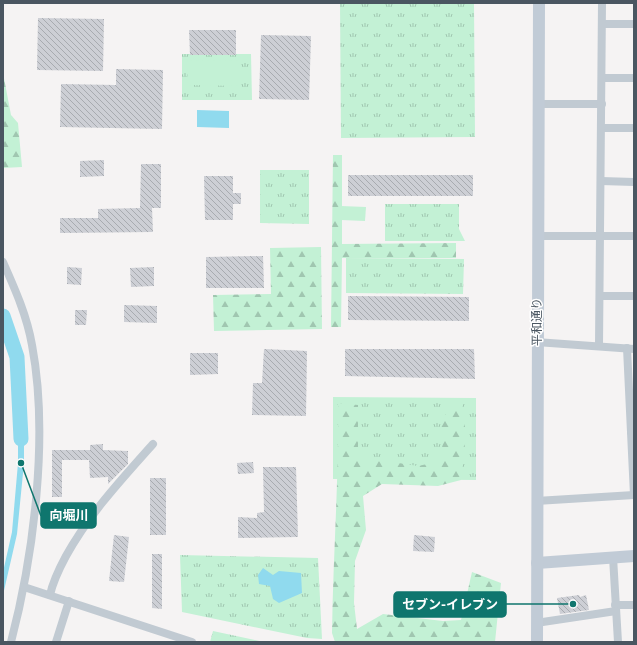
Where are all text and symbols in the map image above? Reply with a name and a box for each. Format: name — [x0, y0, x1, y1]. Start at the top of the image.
street label: 平和通り — [529, 298, 544, 346]
callout: 向堀川 — [41, 503, 96, 528]
text: 向堀川 — [49, 507, 89, 523]
callout: セブン-イレブン — [394, 592, 506, 617]
text: セブン-イレブン — [402, 596, 498, 612]

